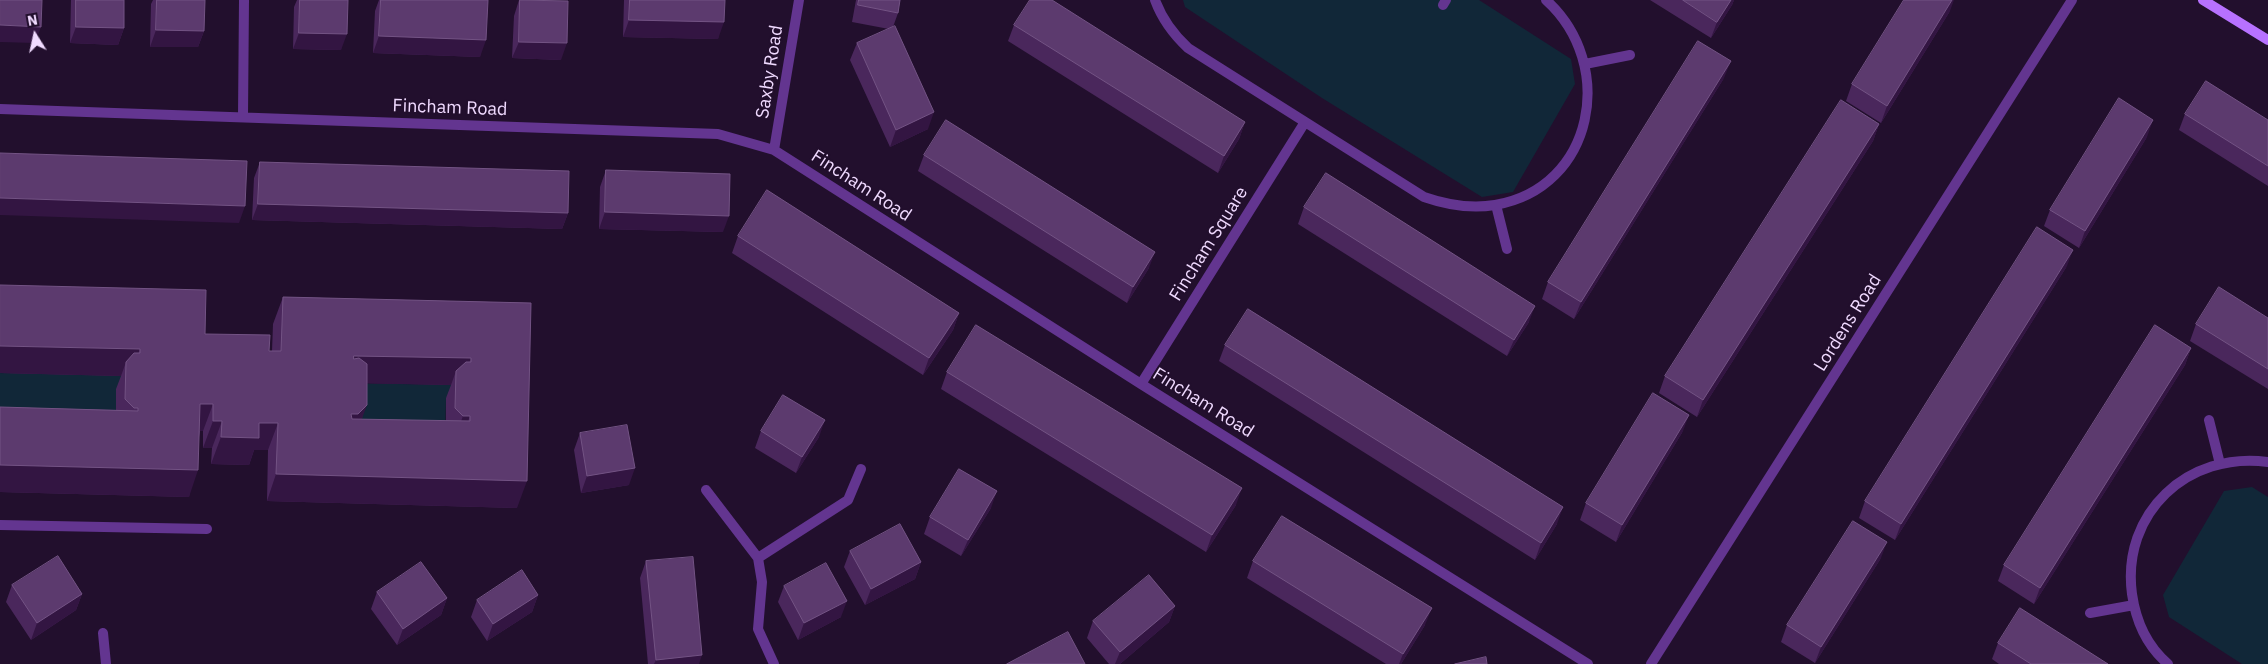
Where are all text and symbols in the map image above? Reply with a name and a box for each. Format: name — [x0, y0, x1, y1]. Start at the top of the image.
north arrow — [10, 10, 60, 60]
text: N — [26, 10, 39, 30]
street label: Saxby Road — [752, 24, 788, 120]
street label: Fincham Road — [392, 95, 508, 121]
street label: Fincham Road — [807, 146, 915, 226]
street label: Fincham Square — [1165, 183, 1253, 305]
street label: Lordens Road — [1810, 270, 1886, 376]
street label: Fincham Road — [1149, 363, 1257, 443]

